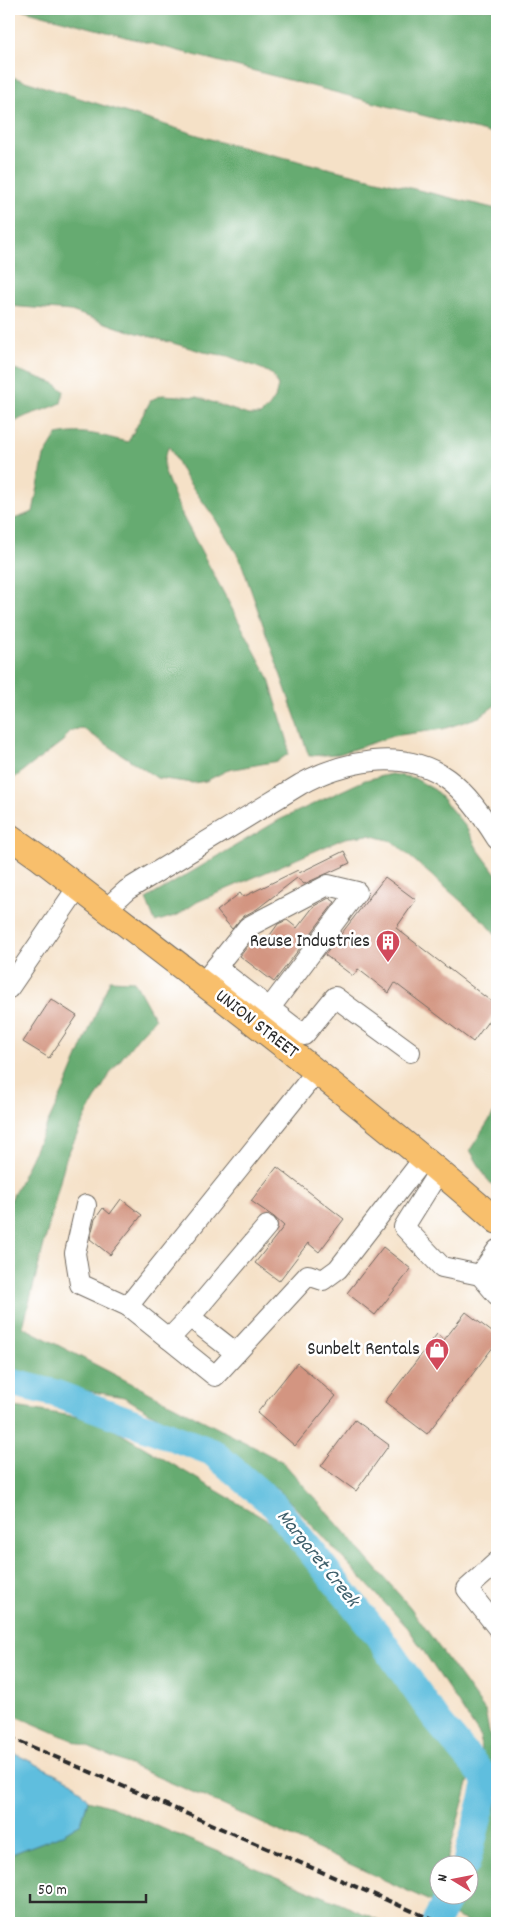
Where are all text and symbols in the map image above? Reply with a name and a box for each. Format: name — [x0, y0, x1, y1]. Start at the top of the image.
place label: Reuse Industries — [250, 929, 370, 956]
building icon: Reuse Industries — [375, 929, 401, 963]
street label: UNION STREET — [209, 984, 304, 1066]
place label: Sunbelt Rentals — [307, 1337, 420, 1364]
shop icon: Sunbelt Rentals — [424, 1337, 450, 1371]
water label: Margaret Creek — [269, 1504, 366, 1615]
north arrow — [428, 1854, 478, 1904]
scale bar — [30, 1872, 146, 1904]
text: N — [433, 1873, 454, 1883]
text: 50 m — [38, 1880, 67, 1902]

